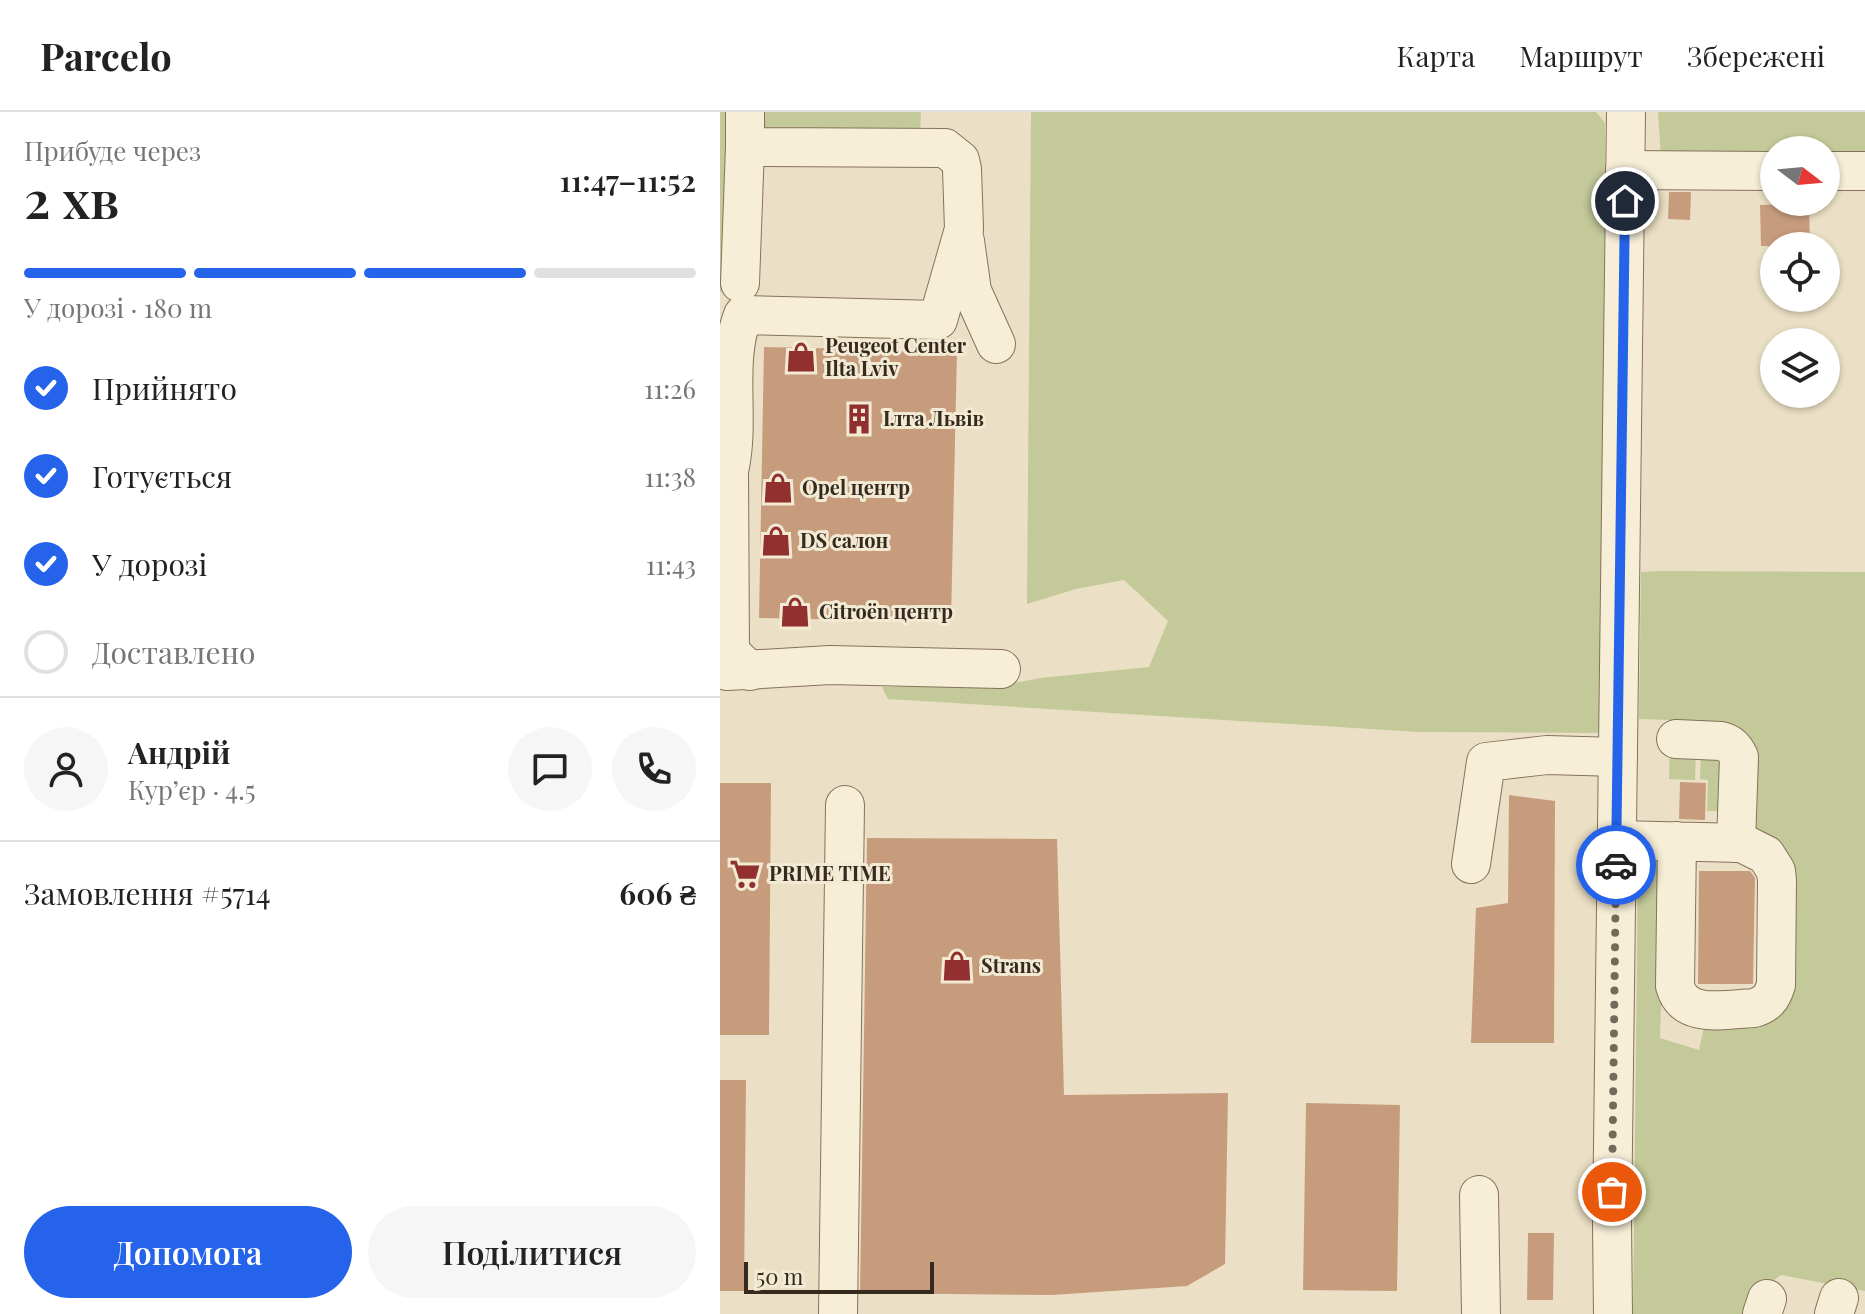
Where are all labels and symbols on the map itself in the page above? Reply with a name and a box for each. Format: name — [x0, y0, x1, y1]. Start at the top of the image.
north arrow — [1760, 136, 1840, 216]
pin — [1591, 167, 1659, 235]
place label: Peugeot Center Ilta Lviv — [825, 331, 967, 381]
shop icon: Peugeot Center Ilta Lviv — [784, 340, 818, 374]
building icon: Ілта Львів — [842, 402, 876, 436]
place label: Ілта Львів — [883, 404, 984, 431]
shop icon: Opel центр — [761, 471, 795, 505]
place label: Opel центр — [802, 473, 910, 500]
shop icon: DS салон — [759, 524, 793, 558]
place label: DS салон — [800, 526, 889, 553]
shop icon: Citroën центр — [778, 595, 812, 629]
place label: Citroën центр — [819, 597, 953, 624]
courier — [1576, 825, 1656, 905]
supermarket icon: PRIME TIME — [728, 857, 762, 891]
place label: PRIME TIME — [769, 859, 891, 886]
shop icon: Strans — [940, 949, 974, 983]
place label: Strans — [981, 951, 1041, 978]
pin — [1578, 1158, 1646, 1226]
scale bar — [744, 1258, 934, 1294]

